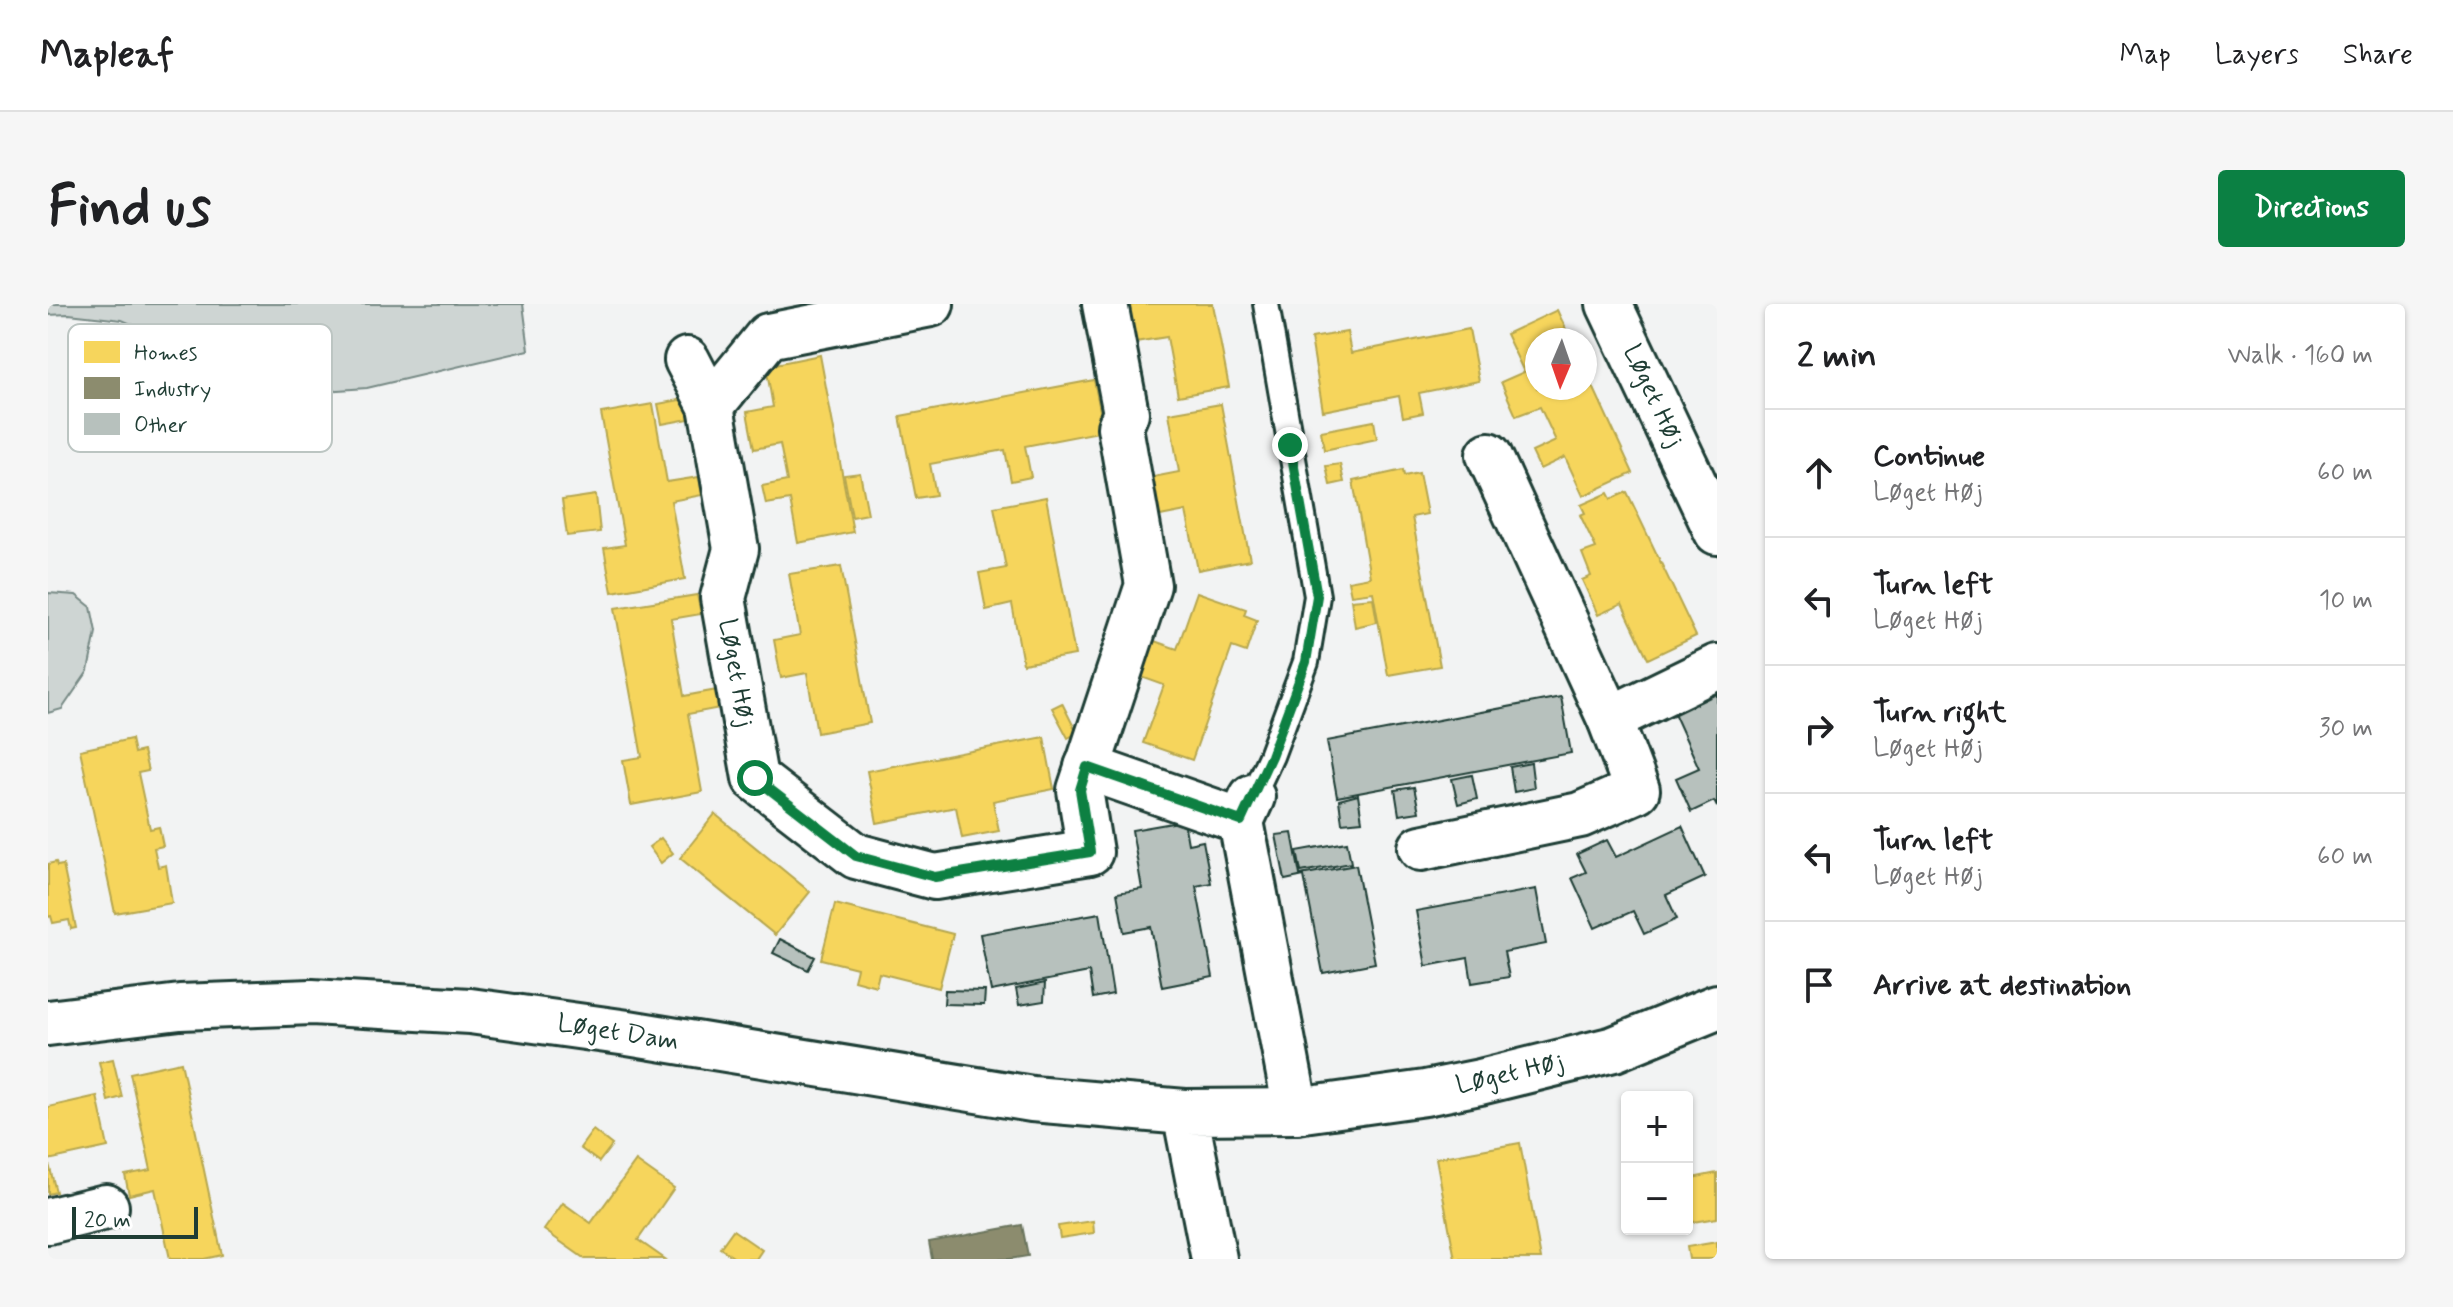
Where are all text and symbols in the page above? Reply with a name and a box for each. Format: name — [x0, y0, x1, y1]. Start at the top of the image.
text: Mapleaf — [40, 31, 174, 80]
text: Map — [2120, 37, 2171, 74]
text: Layers — [2215, 37, 2299, 74]
text: Share — [2343, 37, 2413, 74]
button: Directions — [2218, 170, 2405, 247]
text: Find us — [48, 172, 211, 245]
legend — [68, 324, 332, 452]
north arrow — [1525, 328, 1597, 400]
text: 2 min — [1797, 334, 1877, 379]
street label: Løget Høj — [1614, 339, 1692, 453]
text: Walk · 160 m — [2227, 339, 2373, 373]
text: Homes — [134, 340, 198, 368]
text: Industry — [134, 376, 211, 404]
text: Other — [134, 412, 187, 440]
route end — [1272, 427, 1308, 463]
text: Continue — [1873, 437, 1985, 476]
icon: ahead — [1797, 451, 1841, 495]
text: 60 m — [2317, 456, 2373, 490]
text: Løget Høj — [1873, 476, 1983, 510]
text: Turn left — [1873, 565, 1993, 604]
icon: left — [1797, 579, 1841, 623]
text: 10 m — [2319, 584, 2373, 618]
text: Løget Høj — [1873, 604, 1983, 638]
street label: Løget Høj — [710, 616, 762, 730]
text: Turn right — [1873, 693, 2006, 732]
icon: right — [1797, 707, 1841, 751]
text: 30 m — [2319, 712, 2373, 746]
text: Løget Høj — [1873, 732, 1983, 766]
route start — [737, 760, 773, 796]
text: Turn left — [1873, 821, 1993, 860]
icon: left — [1797, 835, 1841, 879]
text: 60 m — [2317, 840, 2373, 874]
text: Løget Høj — [1873, 860, 1983, 894]
icon: arrive — [1797, 963, 1841, 1007]
text: Arrive at destination — [1873, 966, 2131, 1005]
street label: Løget Dam — [555, 1007, 681, 1059]
street label: Løget Høj — [1453, 1045, 1567, 1103]
map controls — [1621, 1091, 1693, 1235]
button: + — [1621, 1091, 1693, 1163]
button: − — [1621, 1163, 1693, 1235]
scale bar — [72, 1203, 198, 1239]
text: 20 m — [84, 1207, 131, 1235]

